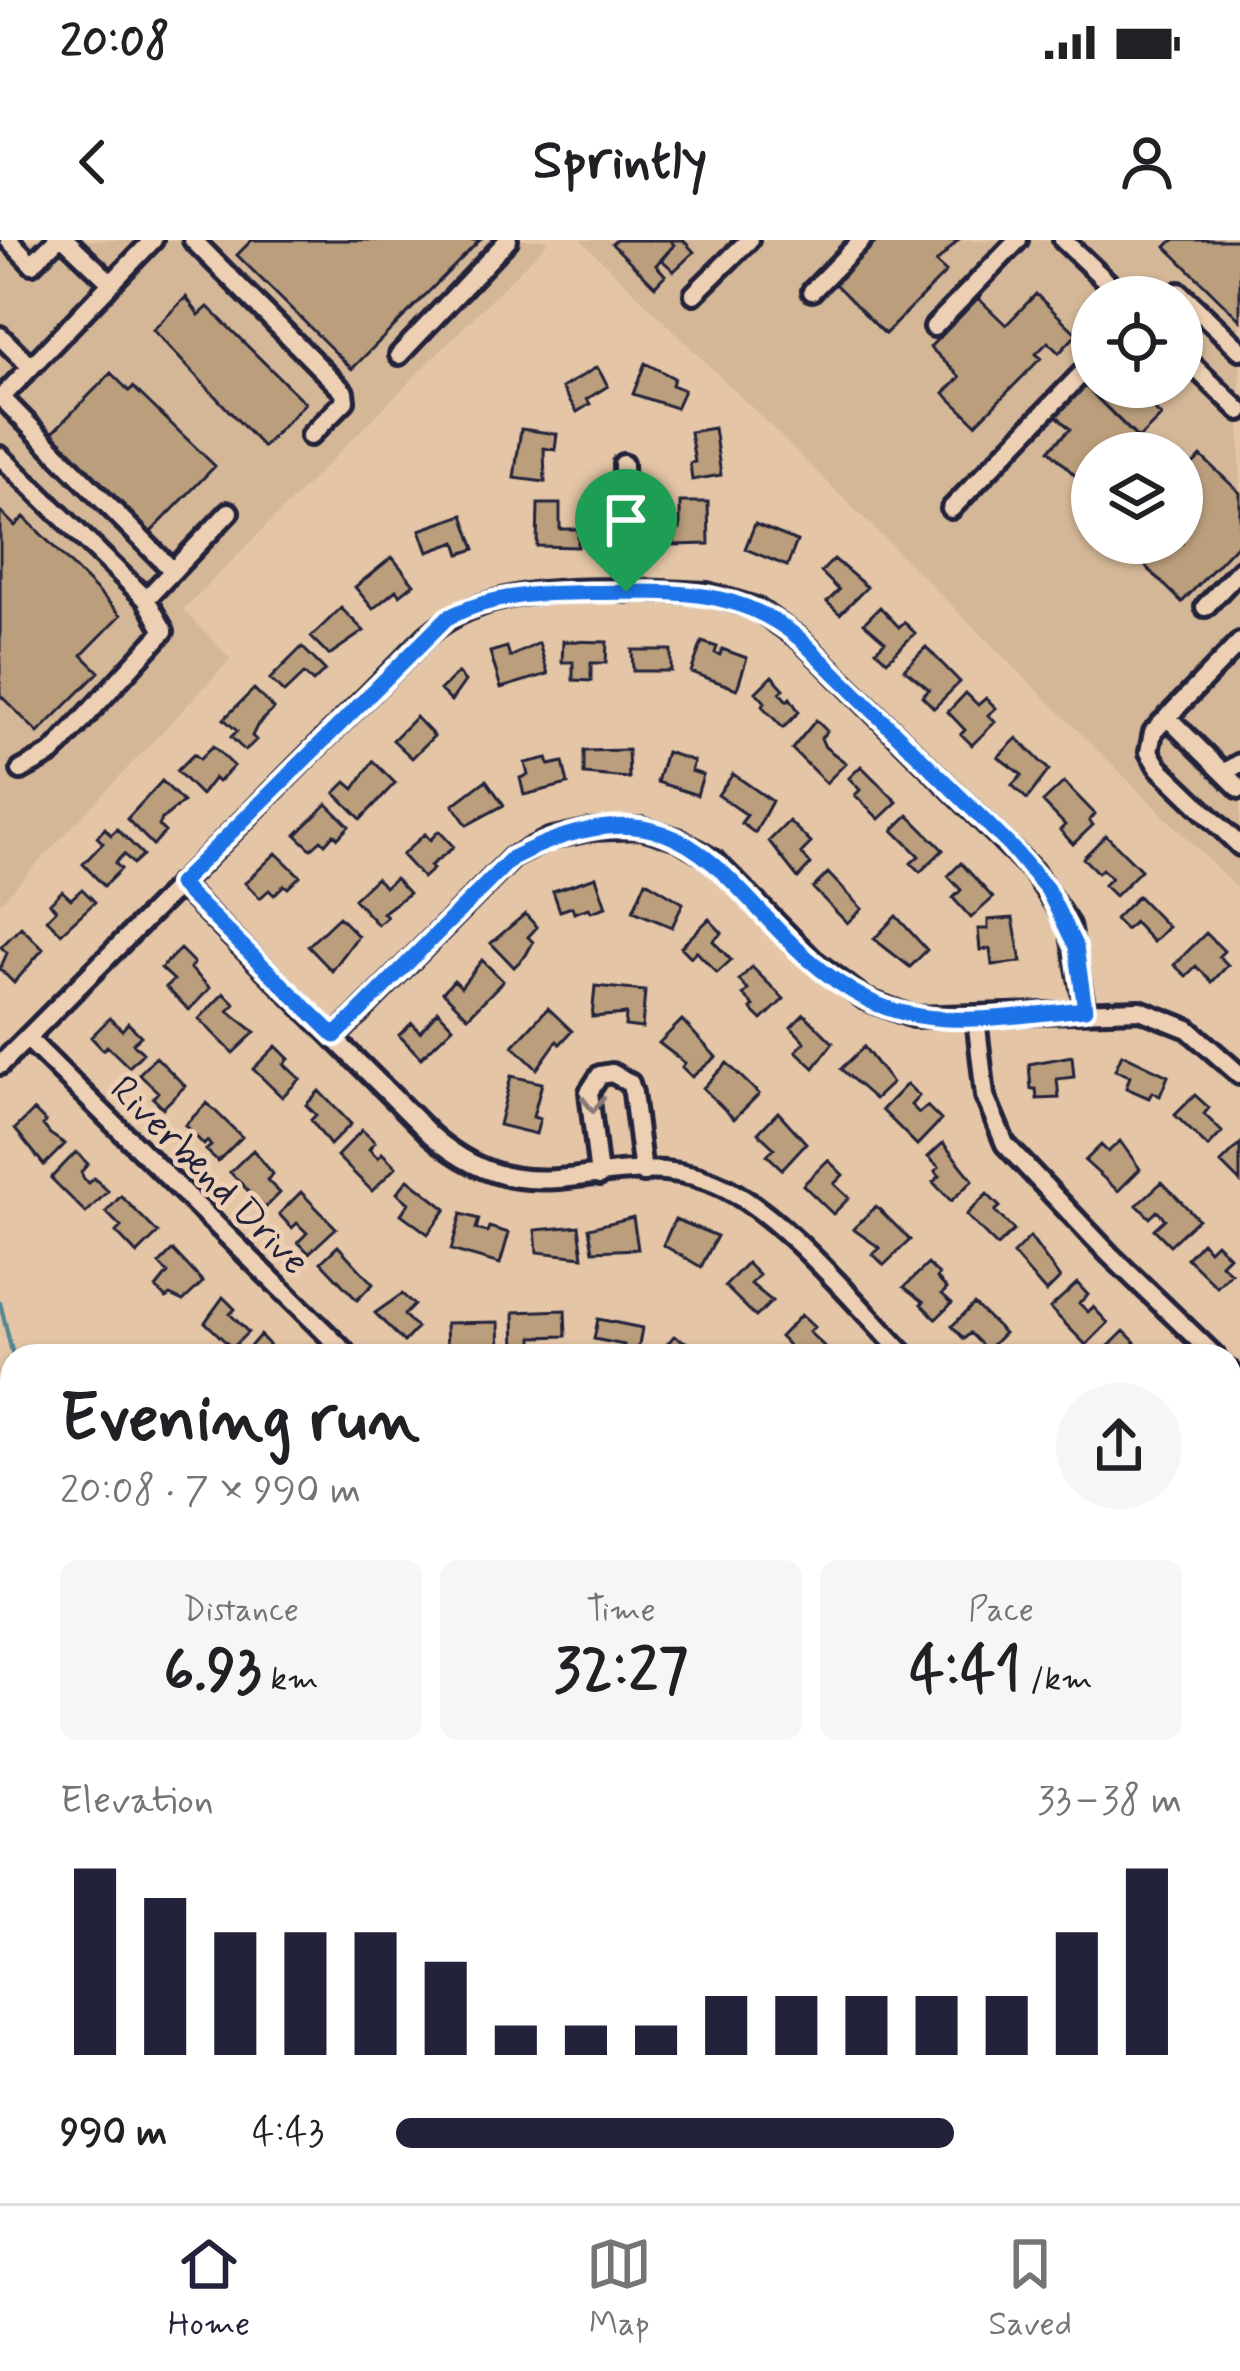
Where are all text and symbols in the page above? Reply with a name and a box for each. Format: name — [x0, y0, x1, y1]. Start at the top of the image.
text: 20:08 — [60, 13, 170, 72]
text: Sprintly — [533, 127, 707, 198]
icon: back — [60, 129, 126, 195]
icon: person — [1114, 129, 1180, 195]
map controls — [1071, 276, 1203, 564]
button: locate — [1071, 276, 1203, 408]
button: layers — [1071, 432, 1203, 564]
pin — [575, 469, 677, 592]
icon: arrive — [593, 487, 659, 553]
street label: Riverbend Drive — [98, 1066, 319, 1287]
one-way arrow — [580, 1096, 606, 1114]
text: Evening run — [60, 1378, 420, 1464]
button: share — [1056, 1383, 1182, 1509]
text: 20:08 · 7 × 990 m — [60, 1466, 361, 1517]
text: Distance — [183, 1589, 299, 1633]
text: Time — [586, 1589, 656, 1633]
text: Pace — [968, 1589, 1034, 1633]
text: 6.93 — [163, 1633, 261, 1712]
text: 32:27 — [554, 1633, 688, 1712]
text: 4:41 — [909, 1633, 1021, 1712]
text: km — [261, 1658, 319, 1702]
text: /km — [1021, 1658, 1093, 1702]
text: Elevation — [60, 1776, 214, 1827]
text: 33–38 m — [1037, 1776, 1182, 1827]
text: 990 m — [60, 2108, 167, 2159]
text: 4:43 — [252, 2108, 324, 2159]
tab: Home — [168, 2231, 250, 2347]
tab: Map — [586, 2231, 652, 2347]
tab: Saved — [988, 2231, 1072, 2347]

